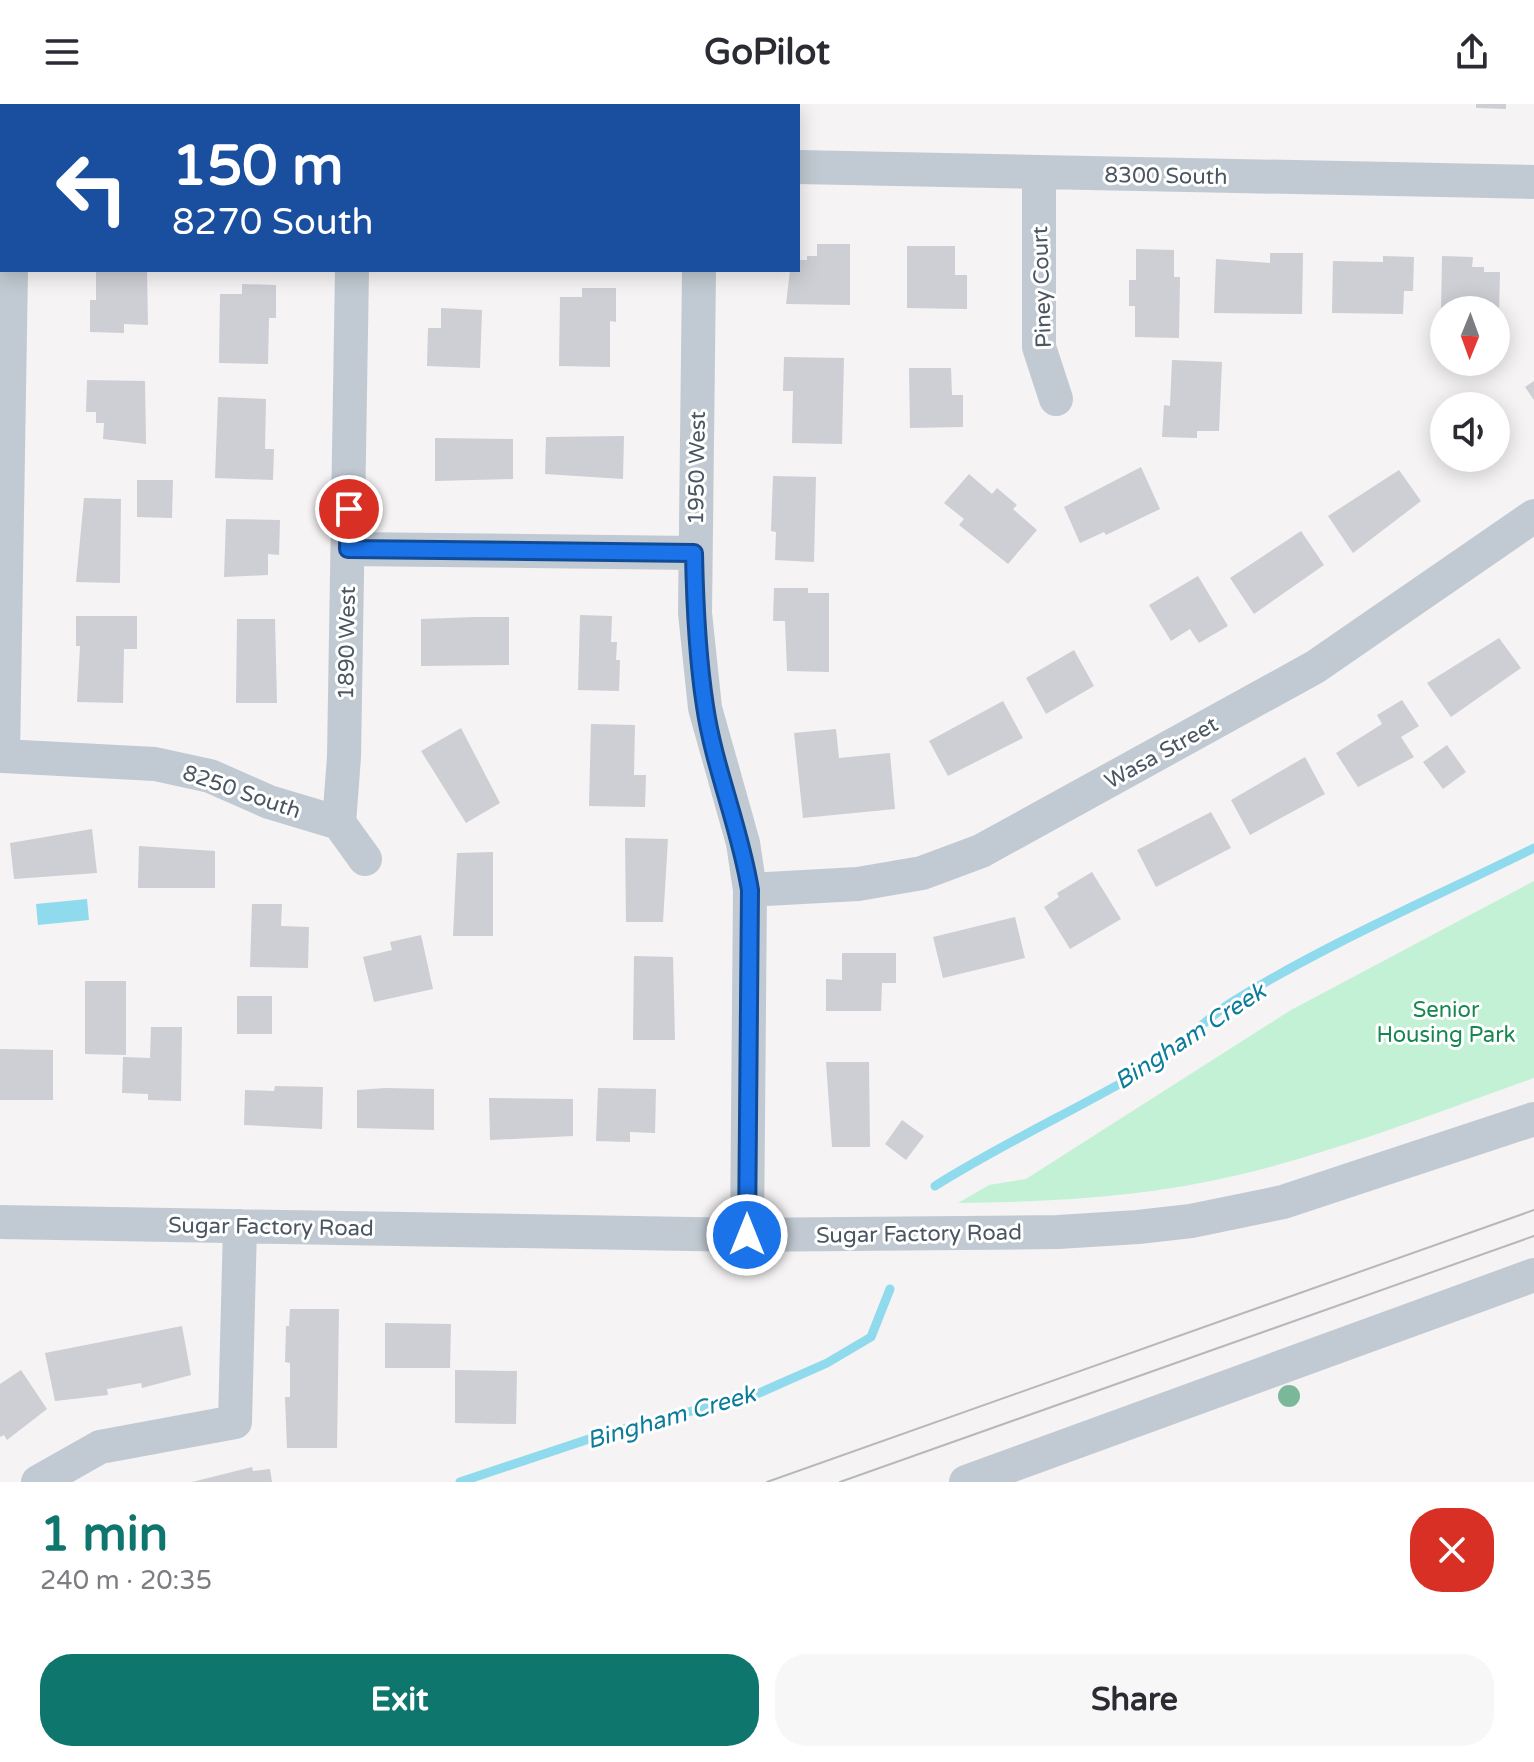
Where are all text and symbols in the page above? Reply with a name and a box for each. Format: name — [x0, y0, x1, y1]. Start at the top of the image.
icon: menu — [40, 30, 84, 74]
icon: share — [1450, 30, 1494, 74]
text: GoPilot — [704, 31, 830, 74]
text: 150 m — [172, 133, 343, 200]
icon: left — [40, 136, 144, 240]
street label: 8300 South — [1104, 162, 1228, 190]
text: 8270 South — [172, 201, 373, 244]
street label: Piney Court — [1027, 226, 1057, 348]
north arrow — [1430, 296, 1510, 376]
map controls — [1430, 296, 1510, 472]
button: sound — [1430, 392, 1510, 472]
street label: 1950 West — [683, 411, 711, 525]
pin — [315, 475, 383, 543]
icon: arrive — [327, 487, 371, 531]
street label: 1890 West — [333, 586, 361, 700]
street label: Wasa Street — [1100, 711, 1223, 795]
street label: 8250 South — [179, 760, 304, 824]
water label: Bingham Creek — [1109, 976, 1273, 1096]
park label: Senior Housing Park — [1376, 997, 1516, 1048]
position arrow — [705, 1193, 789, 1277]
street label: Sugar Factory Road — [168, 1212, 374, 1242]
street label: Sugar Factory Road — [816, 1219, 1022, 1249]
water label: Bingham Creek — [583, 1379, 761, 1455]
text: 1 min — [40, 1506, 168, 1564]
button: close — [1410, 1508, 1494, 1592]
text: 240 m · 20:35 — [40, 1565, 212, 1596]
button: Exit — [40, 1654, 759, 1746]
button: Share — [775, 1654, 1494, 1746]

